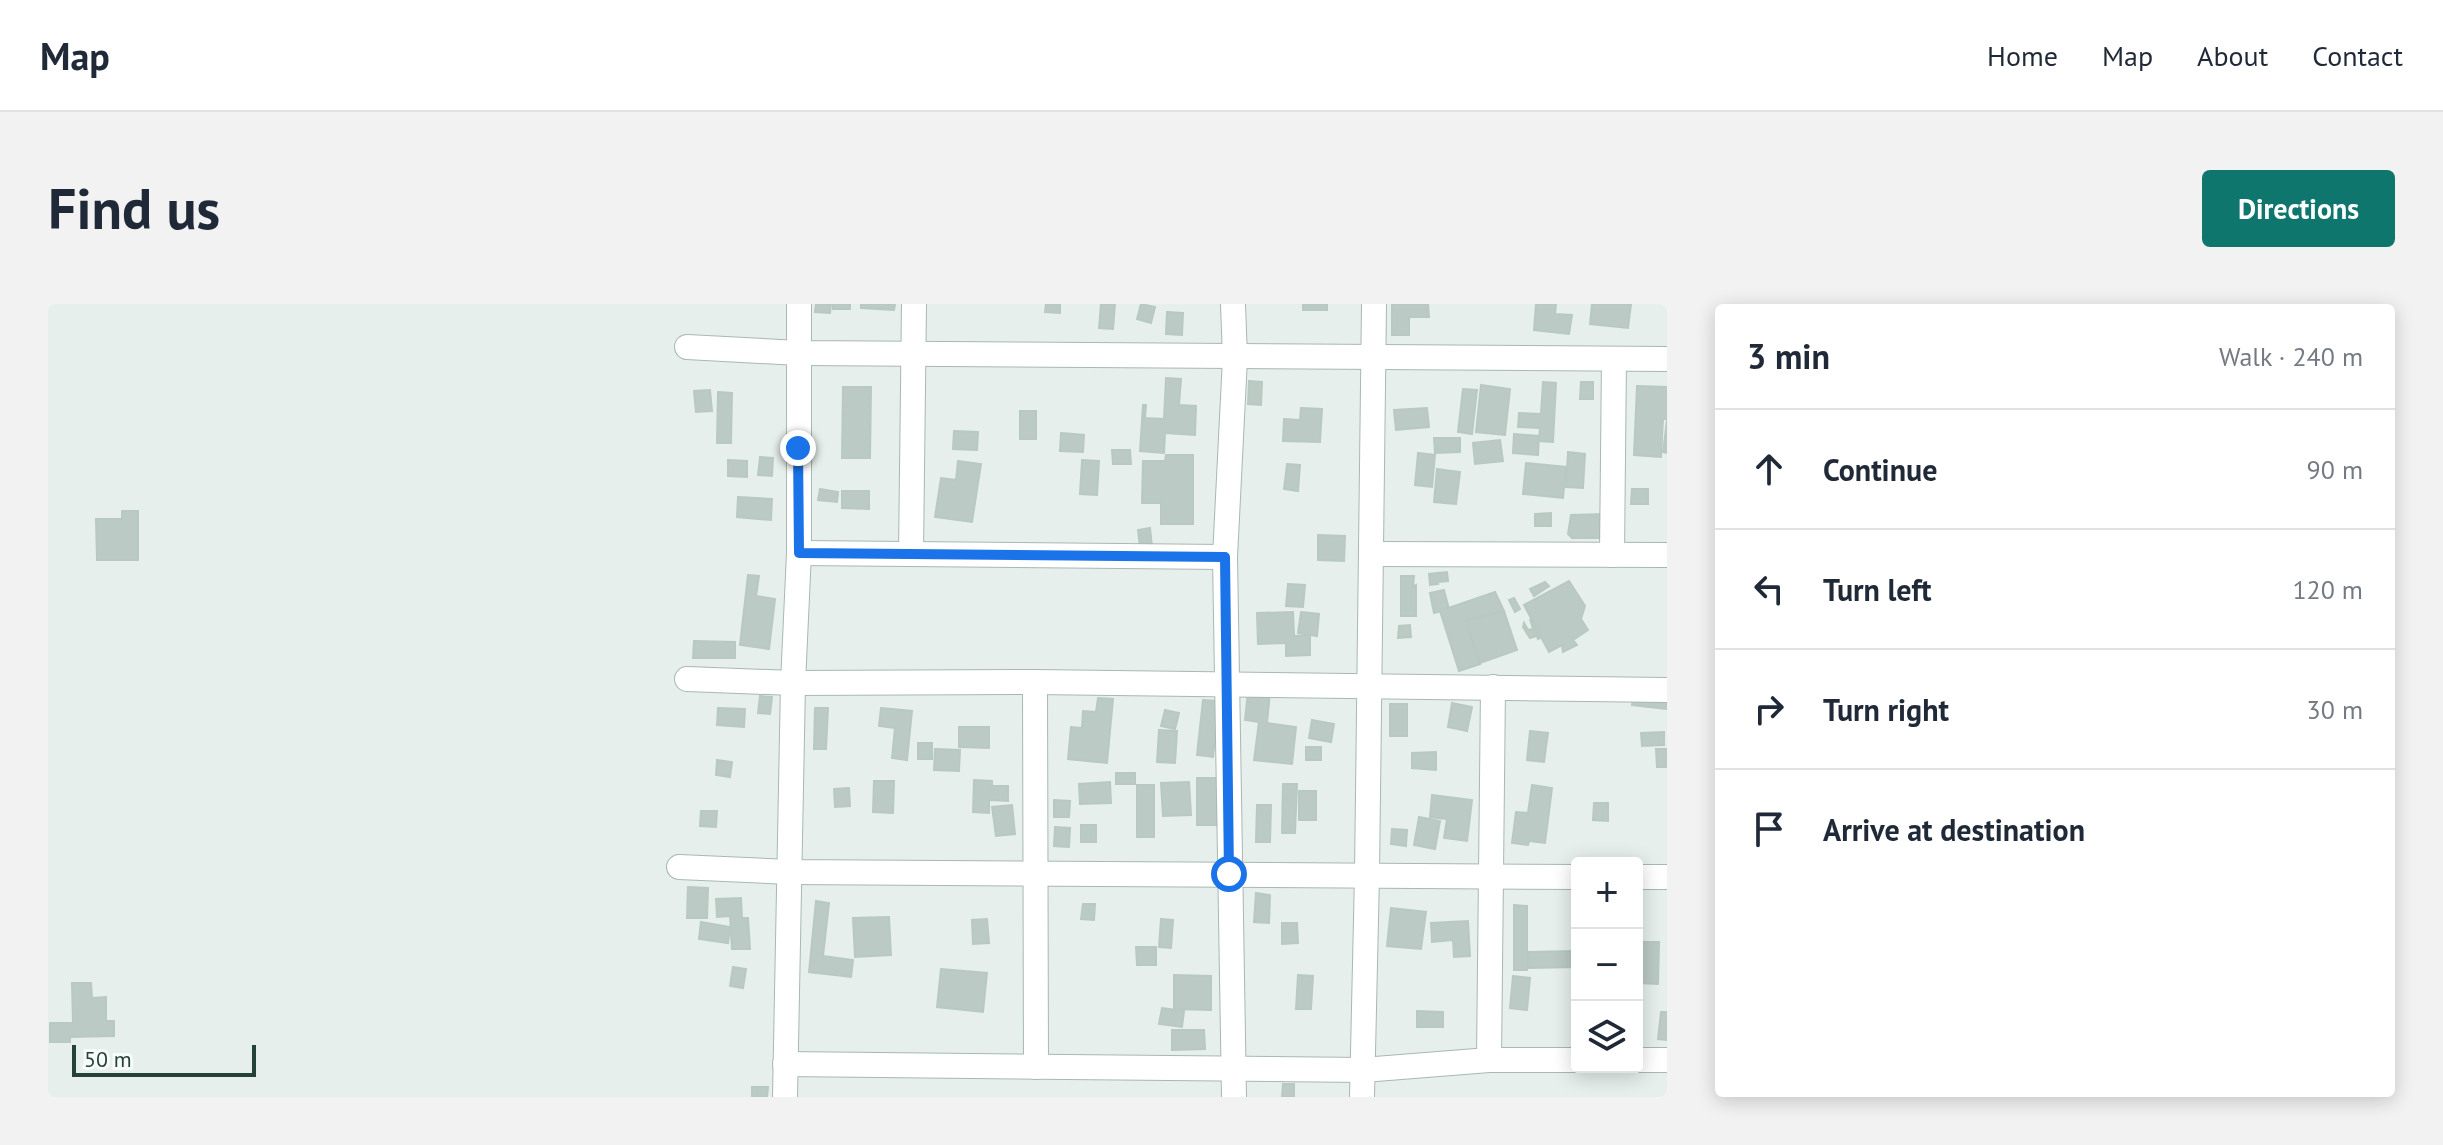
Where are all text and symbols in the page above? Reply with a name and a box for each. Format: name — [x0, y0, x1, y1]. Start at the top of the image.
text: Map — [40, 31, 110, 80]
text: Home — [1987, 37, 2058, 74]
text: Map — [2102, 37, 2153, 74]
text: About — [2197, 37, 2268, 74]
text: Contact — [2312, 37, 2403, 74]
button: Directions — [2202, 170, 2395, 247]
text: Find us — [48, 172, 220, 244]
text: 3 min — [1747, 334, 1830, 378]
text: Walk · 240 m — [2219, 340, 2363, 373]
route end — [780, 430, 816, 466]
icon: ahead — [1747, 447, 1791, 491]
text: Continue — [1823, 450, 1937, 489]
text: 90 m — [2307, 453, 2363, 486]
icon: left — [1747, 567, 1791, 611]
text: Turn left — [1823, 570, 1931, 609]
text: 120 m — [2292, 573, 2363, 606]
icon: right — [1747, 687, 1791, 731]
text: Turn right — [1823, 690, 1949, 729]
text: 30 m — [2307, 693, 2363, 726]
icon: arrive — [1747, 807, 1791, 851]
text: Arrive at destination — [1823, 810, 2085, 849]
route start — [1211, 856, 1247, 892]
map controls — [1571, 857, 1643, 1073]
button: + — [1571, 857, 1643, 929]
button: − — [1571, 929, 1643, 1001]
button: layers — [1571, 1001, 1643, 1073]
scale bar — [72, 1041, 256, 1077]
text: 50 m — [84, 1045, 132, 1073]

